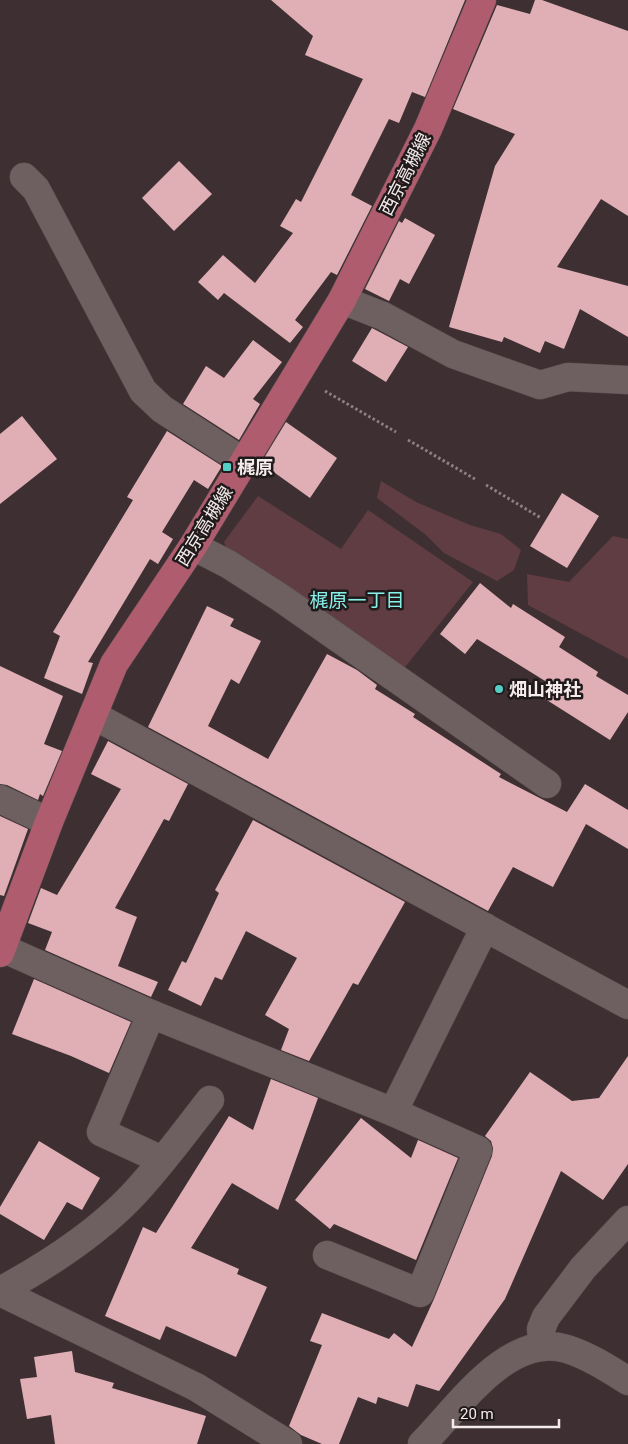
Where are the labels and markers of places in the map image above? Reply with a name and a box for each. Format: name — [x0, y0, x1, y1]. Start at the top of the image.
place label: 梶原 — [237, 457, 273, 478]
marker: 梶原 — [221, 461, 233, 473]
place label: 畑山神社 — [509, 679, 581, 700]
marker: 畑山神社 — [493, 683, 505, 695]

